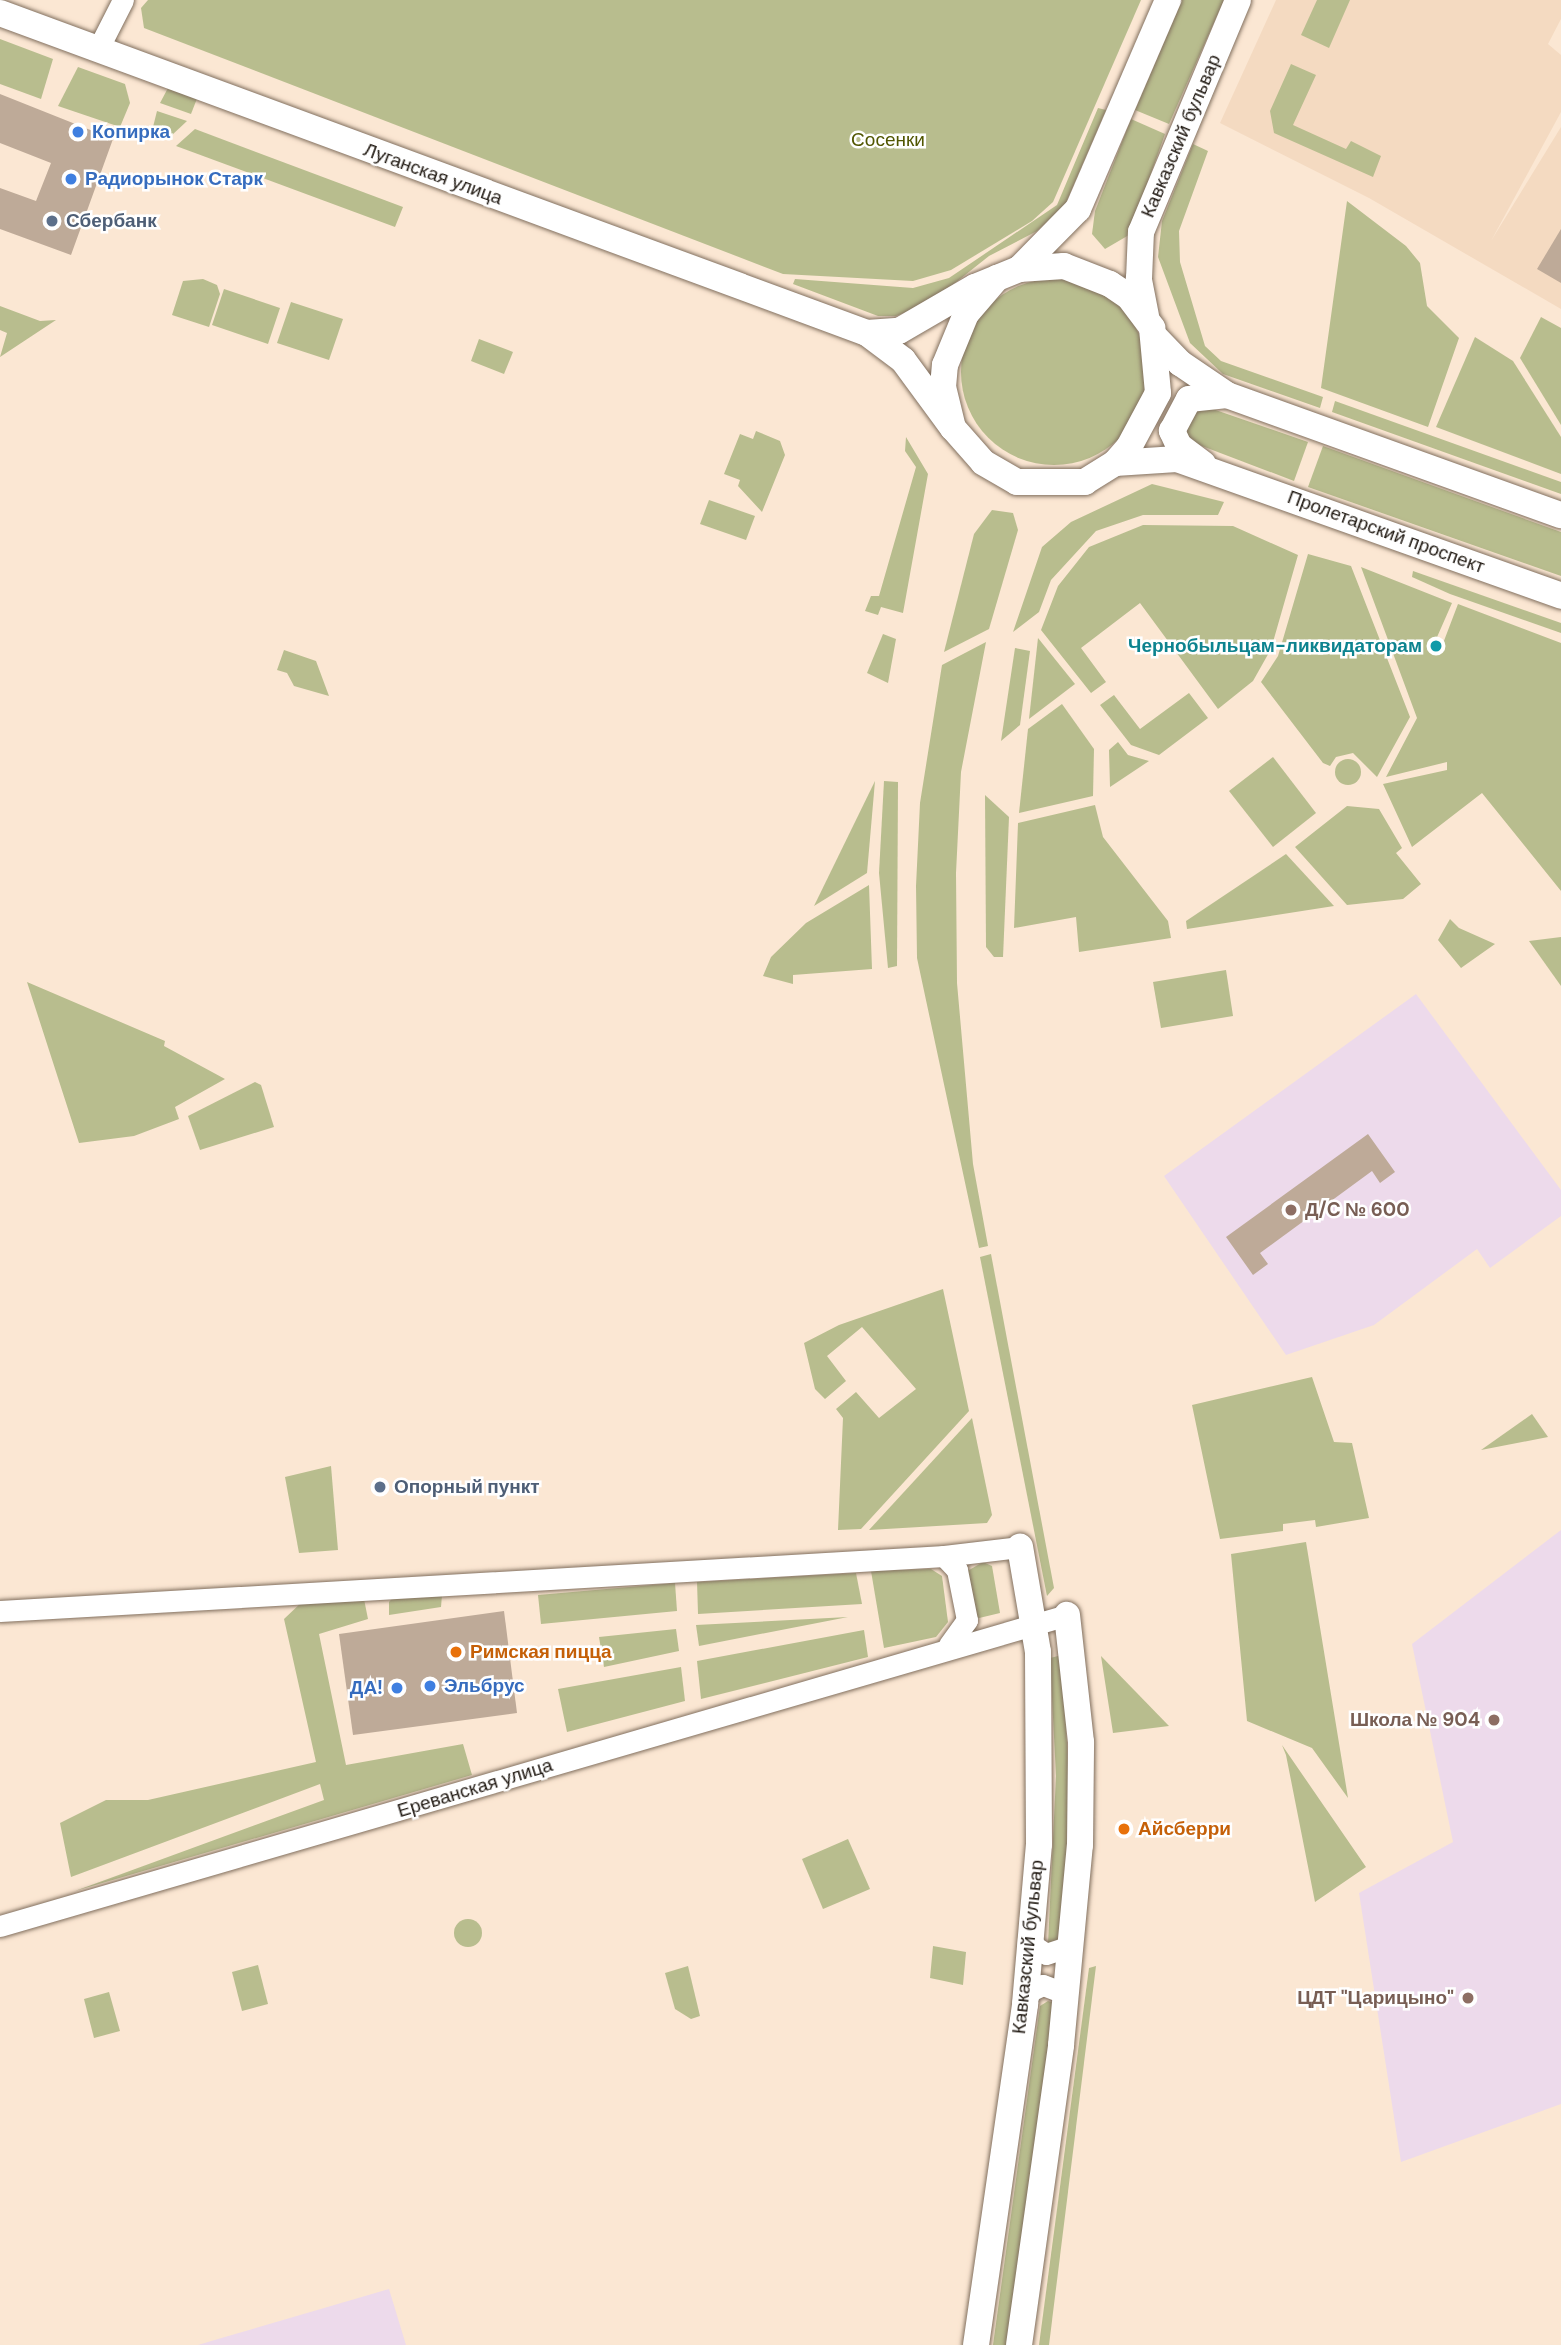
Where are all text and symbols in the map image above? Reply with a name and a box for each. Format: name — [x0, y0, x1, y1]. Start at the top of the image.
street label: Кавказский бульвар — [1136, 51, 1226, 221]
place label: Копирка — [92, 121, 170, 143]
marker: Копирка — [70, 124, 86, 140]
park label: Сосенки — [851, 129, 925, 151]
street label: Луганская улица — [360, 138, 506, 210]
place label: Радиорынок Старк — [85, 168, 263, 190]
marker: Радиорынок Старк — [63, 171, 79, 187]
place label: Сбербанк — [66, 210, 157, 232]
marker: Сбербанк — [44, 213, 60, 229]
street label: Пролетарский проспект — [1284, 486, 1488, 578]
place label: Чернобыльцам-ликвидаторам — [1128, 635, 1422, 657]
marker: Чернобыльцам-ликвидаторам — [1428, 638, 1444, 654]
place label: Д/C № 600 — [1305, 1199, 1410, 1221]
marker: Д/C № 600 — [1283, 1202, 1299, 1218]
place label: Опорный пункт — [394, 1476, 540, 1498]
marker: Опорный пункт — [372, 1479, 388, 1495]
place label: Римская пицца — [470, 1641, 612, 1663]
marker: Римская пицца — [448, 1644, 464, 1660]
place label: Эльбрус — [444, 1675, 525, 1697]
place label: ДА! — [350, 1677, 383, 1699]
marker: Эльбрус — [422, 1678, 438, 1694]
marker: ДА! — [389, 1680, 405, 1696]
place label: Школа № 904 — [1350, 1709, 1480, 1731]
marker: Школа № 904 — [1486, 1712, 1502, 1728]
street label: Ереванская улица — [395, 1754, 555, 1822]
place label: Айсберри — [1138, 1818, 1231, 1840]
marker: Айсберри — [1116, 1821, 1132, 1837]
street label: Кавказский бульвар — [1008, 1859, 1048, 2035]
place label: ЦДТ "Царицыно" — [1297, 1987, 1454, 2009]
marker: ЦДТ "Царицыно" — [1460, 1990, 1476, 2006]

